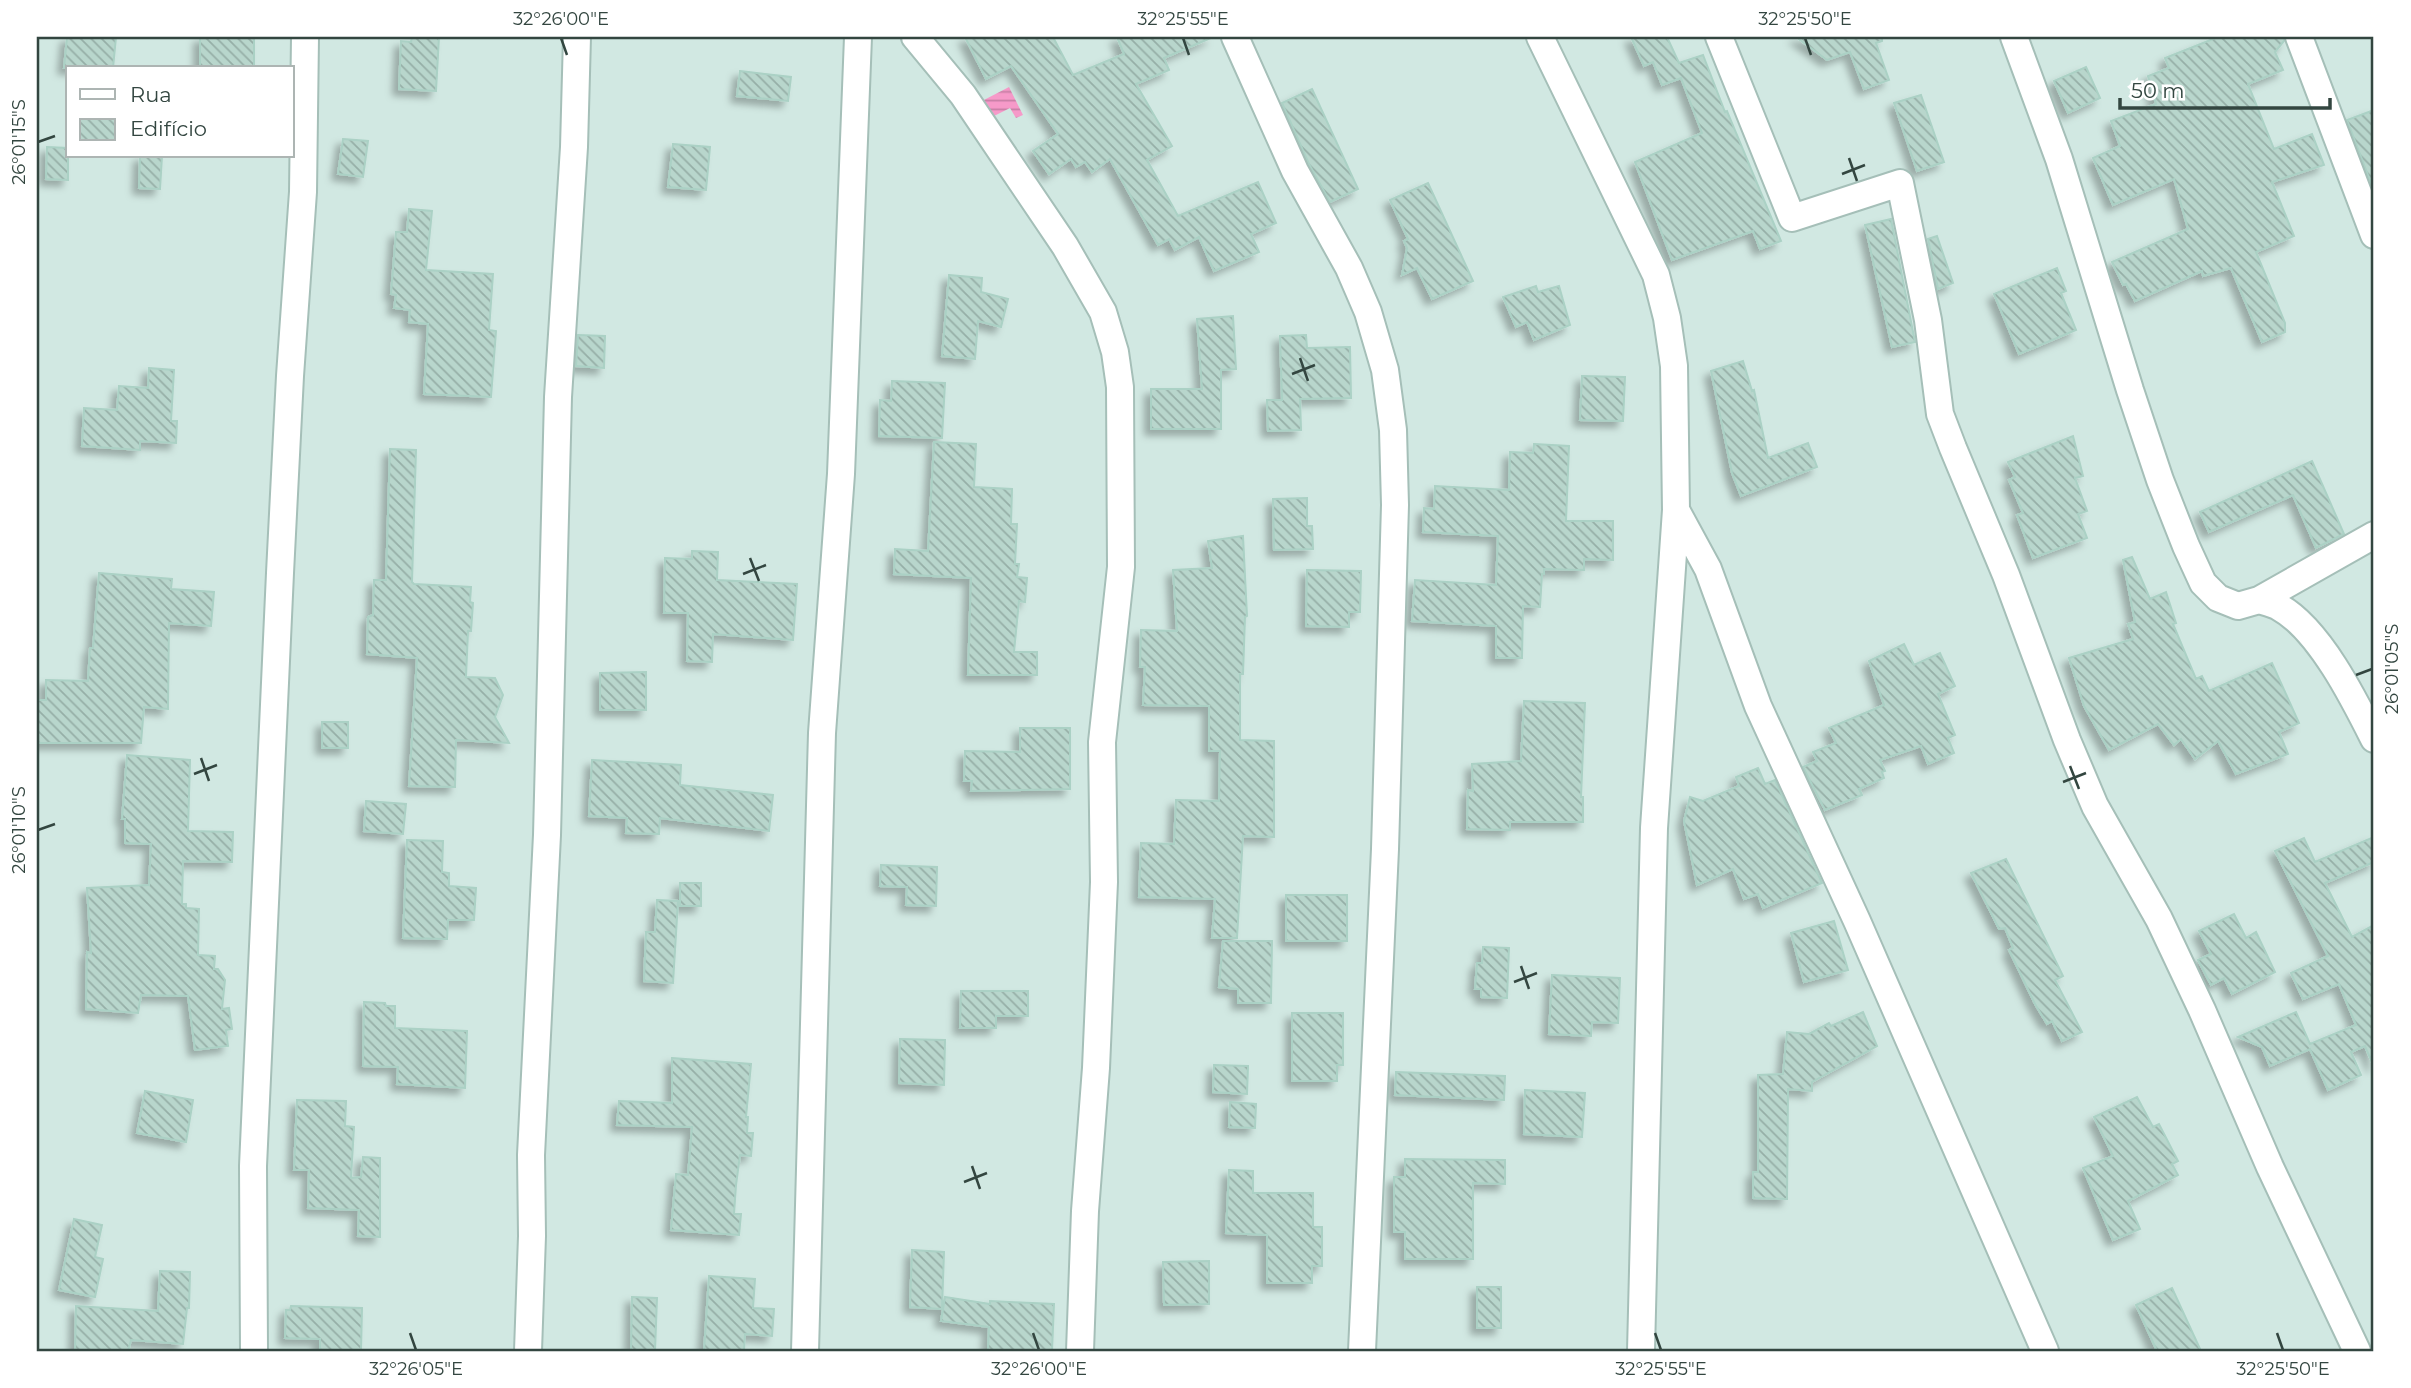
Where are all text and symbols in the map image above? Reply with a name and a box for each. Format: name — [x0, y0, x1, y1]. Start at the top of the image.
text: 32°26'00"E — [513, 8, 609, 30]
text: 32°25'55"E — [1137, 8, 1229, 30]
text: 32°25'50"E — [1758, 8, 1852, 30]
legend — [66, 66, 294, 158]
scale bar — [2120, 66, 2330, 110]
text: 50 m — [2131, 78, 2185, 103]
text: Rua — [130, 82, 172, 107]
text: 26°01'15"S — [8, 99, 30, 185]
text: Edifício — [130, 116, 207, 141]
text: 26°01'05"S — [2381, 624, 2403, 714]
text: 26°01'10"S — [8, 786, 30, 874]
text: 32°26'05"E — [369, 1358, 463, 1380]
text: 32°26'00"E — [991, 1358, 1087, 1380]
text: 32°25'55"E — [1615, 1358, 1707, 1380]
text: 32°25'50"E — [2236, 1358, 2330, 1380]

